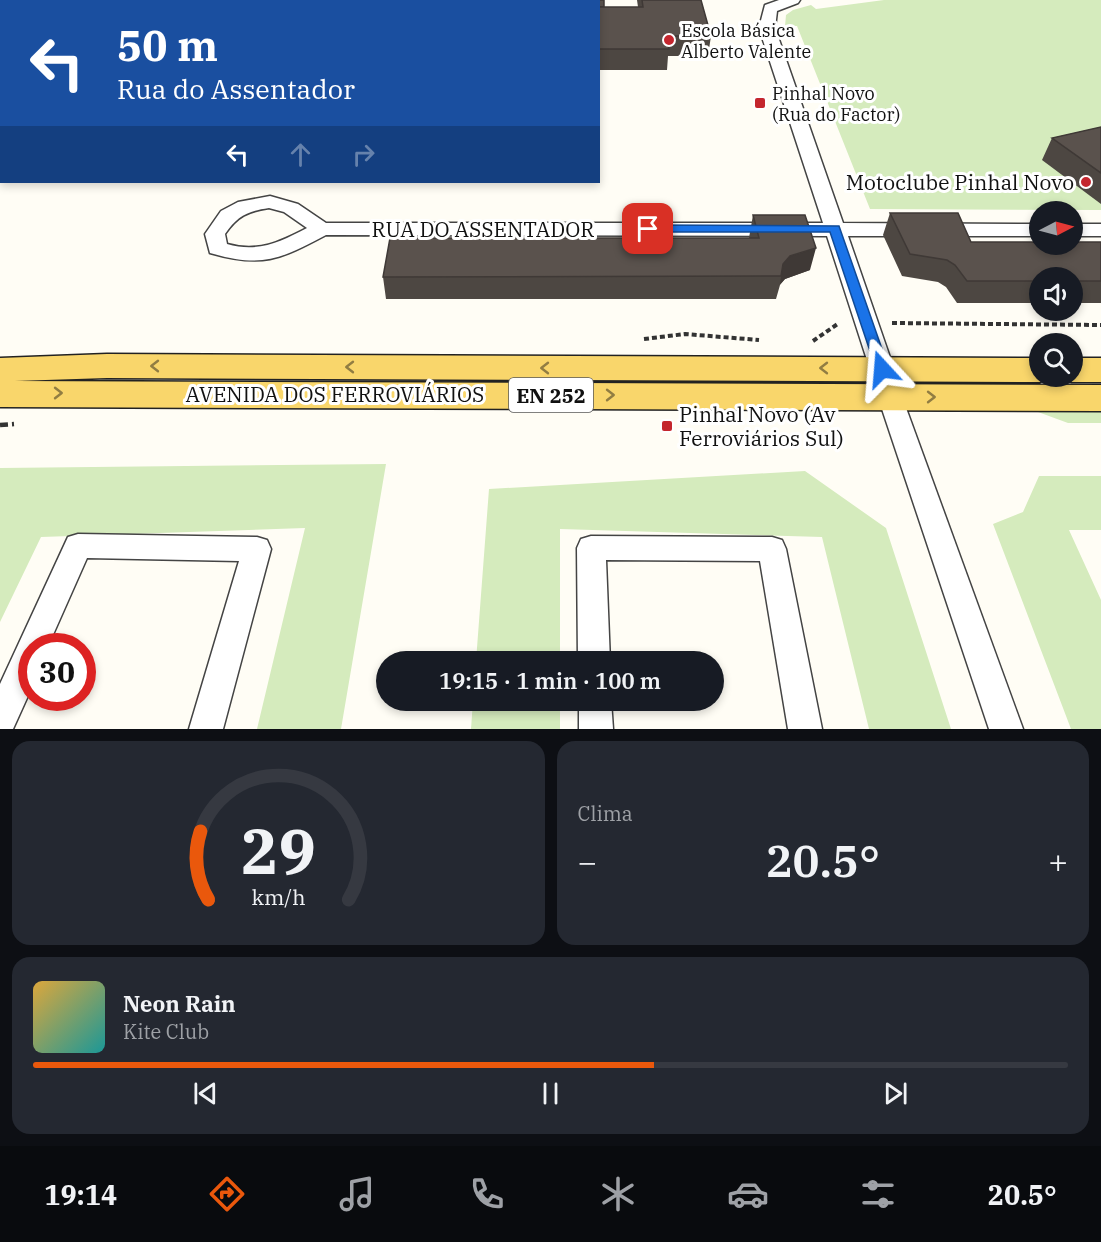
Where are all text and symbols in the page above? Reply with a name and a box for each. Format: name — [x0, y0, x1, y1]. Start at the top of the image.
text: 50 m — [117, 18, 218, 73]
place label: Escola Básica Alberto Valente — [681, 19, 811, 63]
icon: left — [18, 24, 96, 102]
marker: Escola Básica Alberto Valente — [662, 33, 676, 47]
text: Rua do Assentador — [117, 71, 355, 106]
place label: Pinhal Novo (Rua do Factor) — [772, 82, 900, 126]
marker: Pinhal Novo (Rua do Factor) — [753, 96, 767, 110]
icon: left — [221, 138, 254, 171]
icon: ahead — [284, 138, 317, 171]
icon: right — [347, 138, 380, 171]
place label: Motoclube Pinhal Novo — [846, 168, 1074, 196]
marker: Motoclube Pinhal Novo — [1079, 175, 1093, 189]
north arrow — [1029, 201, 1083, 255]
map controls — [1029, 201, 1083, 387]
pin — [622, 203, 673, 254]
icon: arrive — [631, 212, 664, 245]
street label: RUA DO ASSENTADOR — [372, 215, 594, 243]
button: sound — [1029, 267, 1083, 321]
button: search — [1029, 333, 1083, 387]
position arrow — [850, 337, 914, 401]
one-way arrow — [150, 360, 159, 372]
one-way arrow — [345, 361, 354, 373]
one-way arrow — [540, 361, 549, 374]
one-way arrow — [819, 362, 828, 375]
road number: EN 252 — [509, 378, 593, 412]
street label: AVENIDA DOS FERROVIÁRIOS — [186, 380, 484, 408]
one-way arrow — [54, 387, 63, 399]
one-way arrow — [606, 389, 615, 401]
one-way arrow — [927, 391, 936, 403]
place label: Pinhal Novo (Av Ferroviários Sul) — [679, 400, 844, 452]
marker: Pinhal Novo (Av Ferroviários Sul) — [660, 419, 674, 433]
speed limit sign: 30 — [18, 633, 96, 711]
text: 19:15 · 1 min · 100 m — [439, 666, 661, 695]
text: Clima — [578, 800, 633, 827]
text: 29 — [241, 810, 316, 891]
text: 20.5° — [765, 831, 880, 889]
text: − — [578, 840, 597, 883]
text: + — [1048, 840, 1068, 883]
text: km/h — [251, 883, 305, 911]
text: Neon Rain — [123, 989, 236, 1018]
text: Kite Club — [123, 1018, 209, 1045]
icon: previous — [189, 1077, 222, 1110]
icon: pause — [534, 1077, 567, 1110]
icon: next — [879, 1077, 912, 1110]
icon: directions — [206, 1173, 248, 1215]
icon: music — [336, 1173, 378, 1215]
icon: phone — [466, 1173, 508, 1215]
icon: climate — [597, 1173, 639, 1215]
icon: car — [727, 1173, 769, 1215]
icon: filters — [857, 1173, 899, 1215]
text: 19:14 — [44, 1177, 117, 1212]
text: 20.5° — [988, 1177, 1057, 1212]

